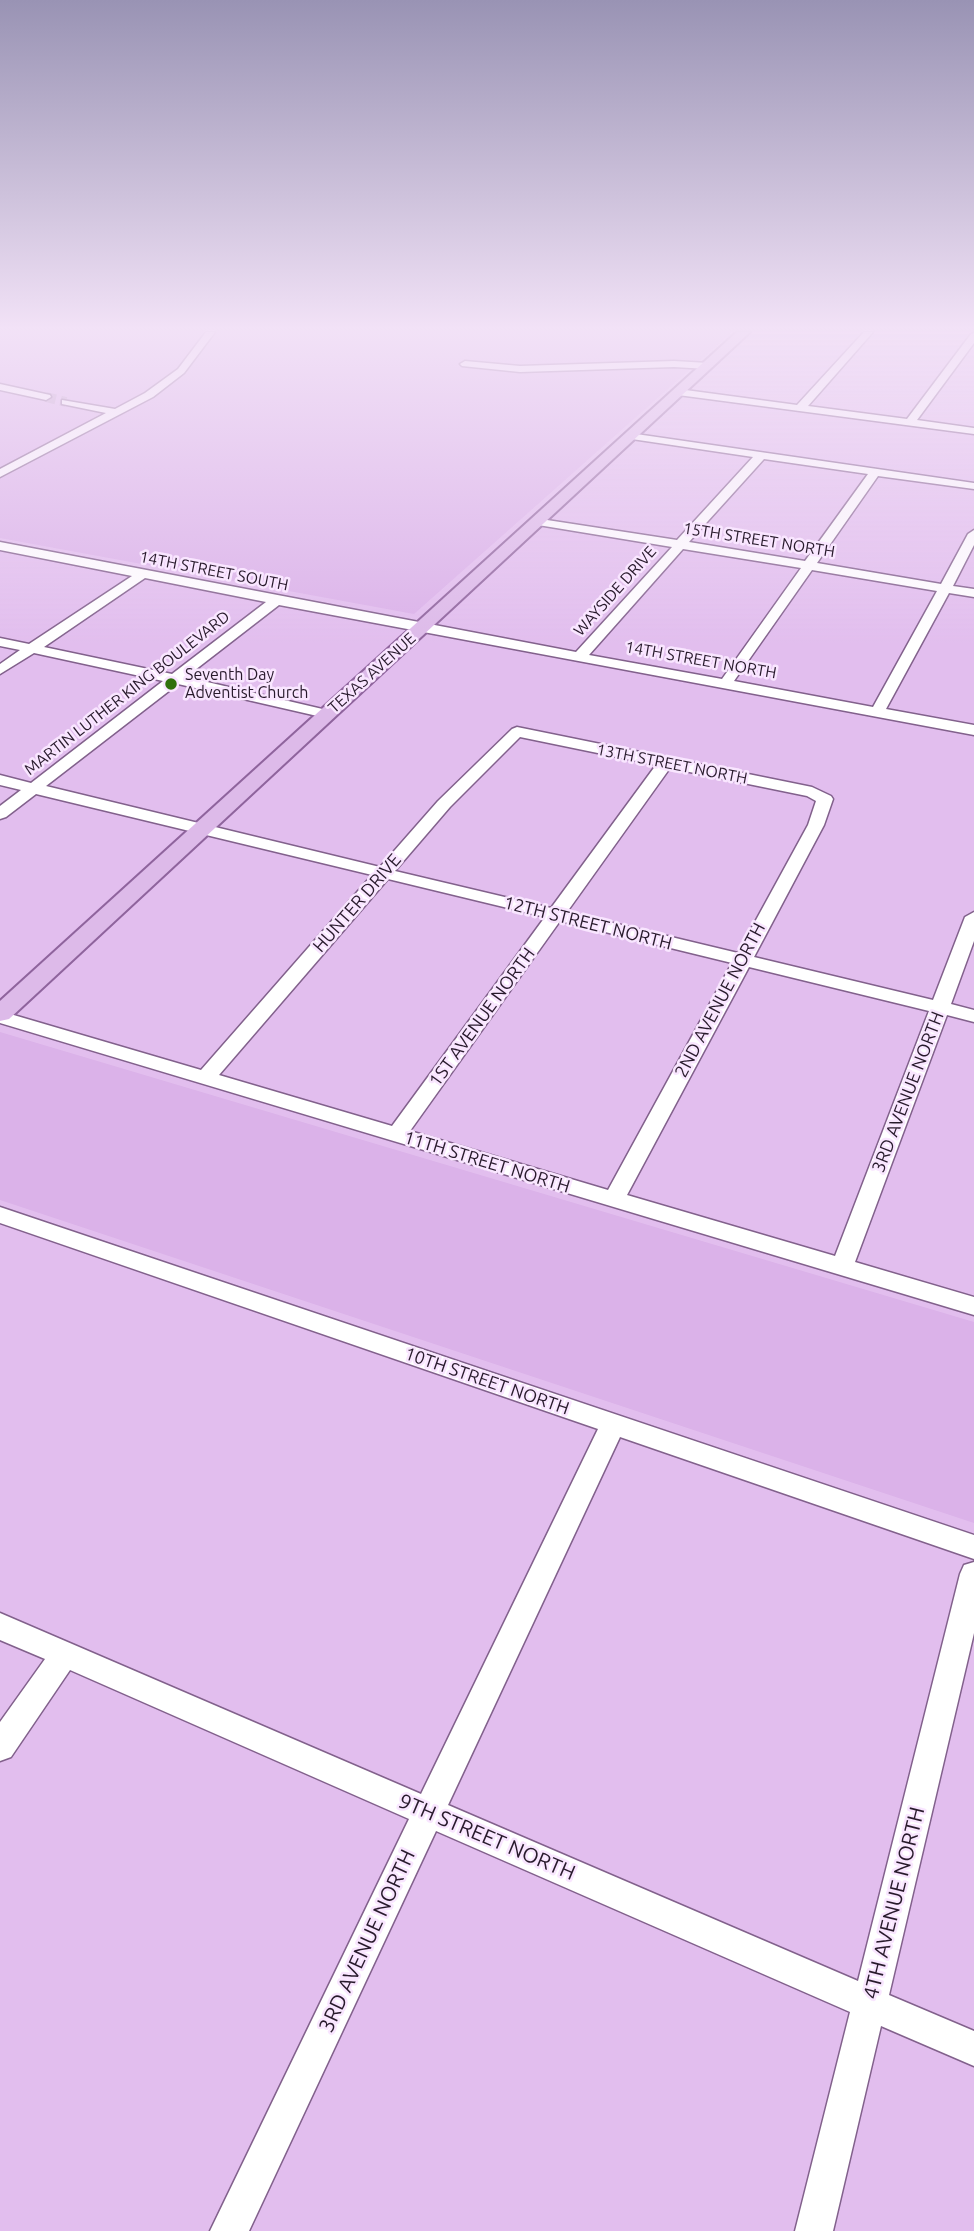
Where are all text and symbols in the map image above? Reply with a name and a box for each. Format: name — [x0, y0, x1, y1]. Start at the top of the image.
street label: 15TH STREET NORTH — [682, 519, 836, 561]
street label: WAYSIDE DRIVE — [570, 542, 660, 640]
street label: 14TH STREET SOUTH — [138, 547, 290, 595]
street label: MARTIN LUTHER KING BOULEVARD — [21, 607, 233, 779]
street label: TEXAS AVENUE — [324, 629, 420, 717]
street label: 14TH STREET NORTH — [624, 637, 778, 683]
place label: Seventh Day Adventist Church — [185, 665, 308, 703]
marker: Seventh Day Adventist Church — [163, 676, 179, 692]
street label: 13TH STREET NORTH — [595, 740, 749, 788]
street label: HUNTER DRIVE — [308, 849, 406, 957]
street label: 12TH STREET NORTH — [502, 892, 674, 954]
street label: 2ND AVENUE NORTH — [670, 919, 770, 1081]
street label: 1ST AVENUE NORTH — [424, 944, 540, 1090]
street label: 3RD AVENUE NORTH — [867, 1009, 949, 1175]
street label: 11TH STREET NORTH — [401, 1126, 573, 1198]
street label: 10TH STREET NORTH — [402, 1343, 572, 1419]
street label: 9TH STREET NORTH — [395, 1788, 579, 1886]
street label: 4TH AVENUE NORTH — [858, 1804, 930, 2002]
street label: 3RD AVENUE NORTH — [314, 1846, 420, 2036]

